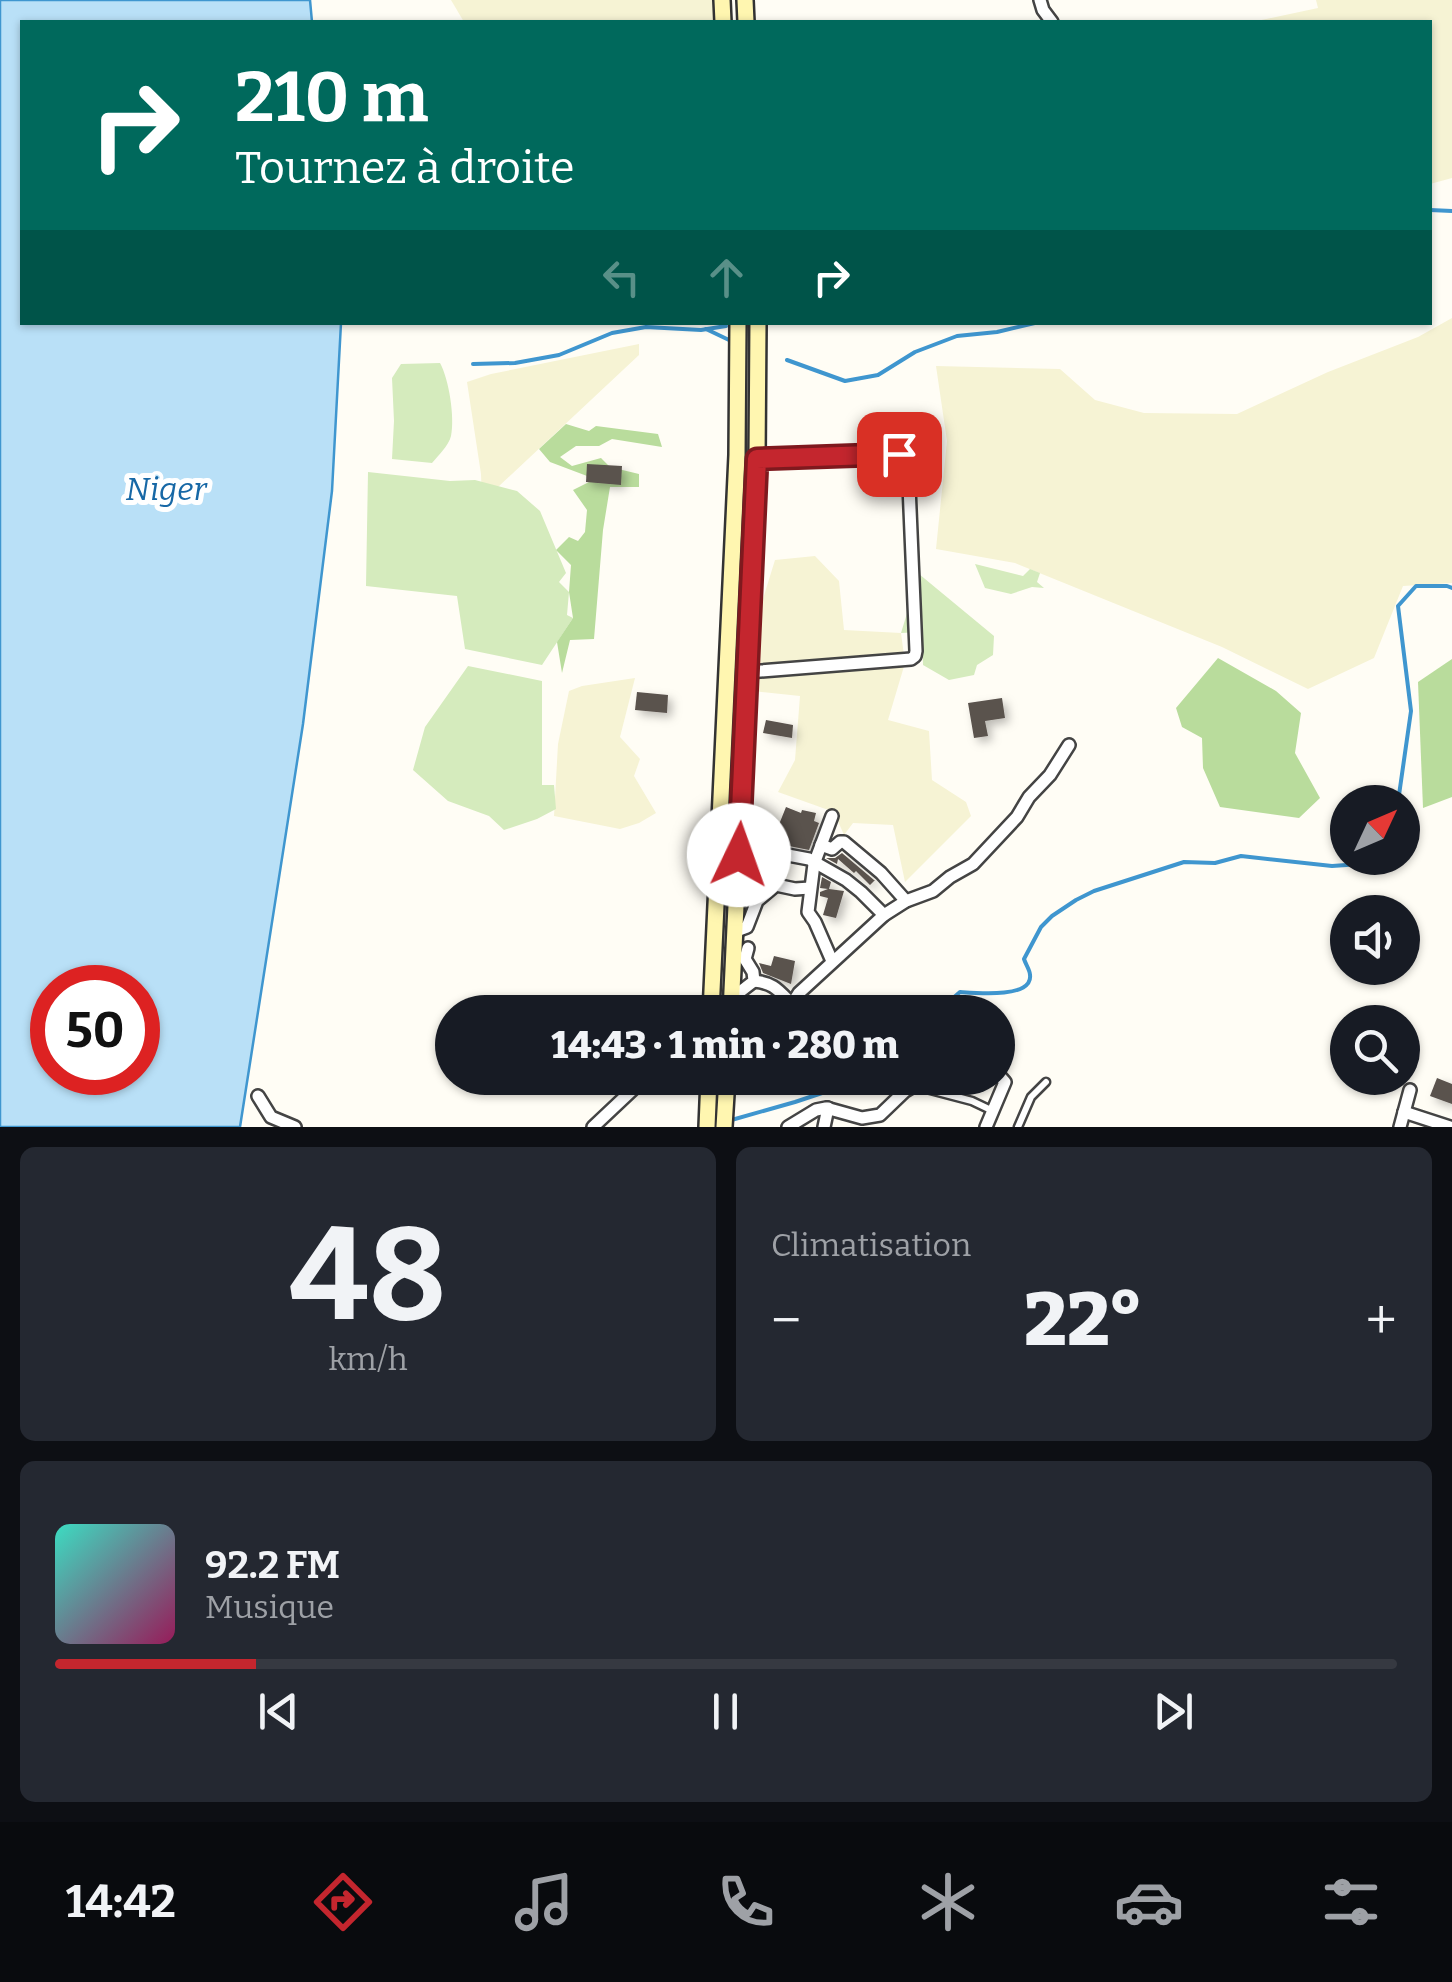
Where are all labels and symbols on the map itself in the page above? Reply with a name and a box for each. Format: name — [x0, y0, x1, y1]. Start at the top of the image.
pin — [857, 412, 942, 497]
water label: Niger — [126, 470, 208, 508]
north arrow — [1330, 785, 1420, 875]
position arrow — [687, 803, 791, 907]
speed limit sign: 50 — [30, 965, 160, 1095]

